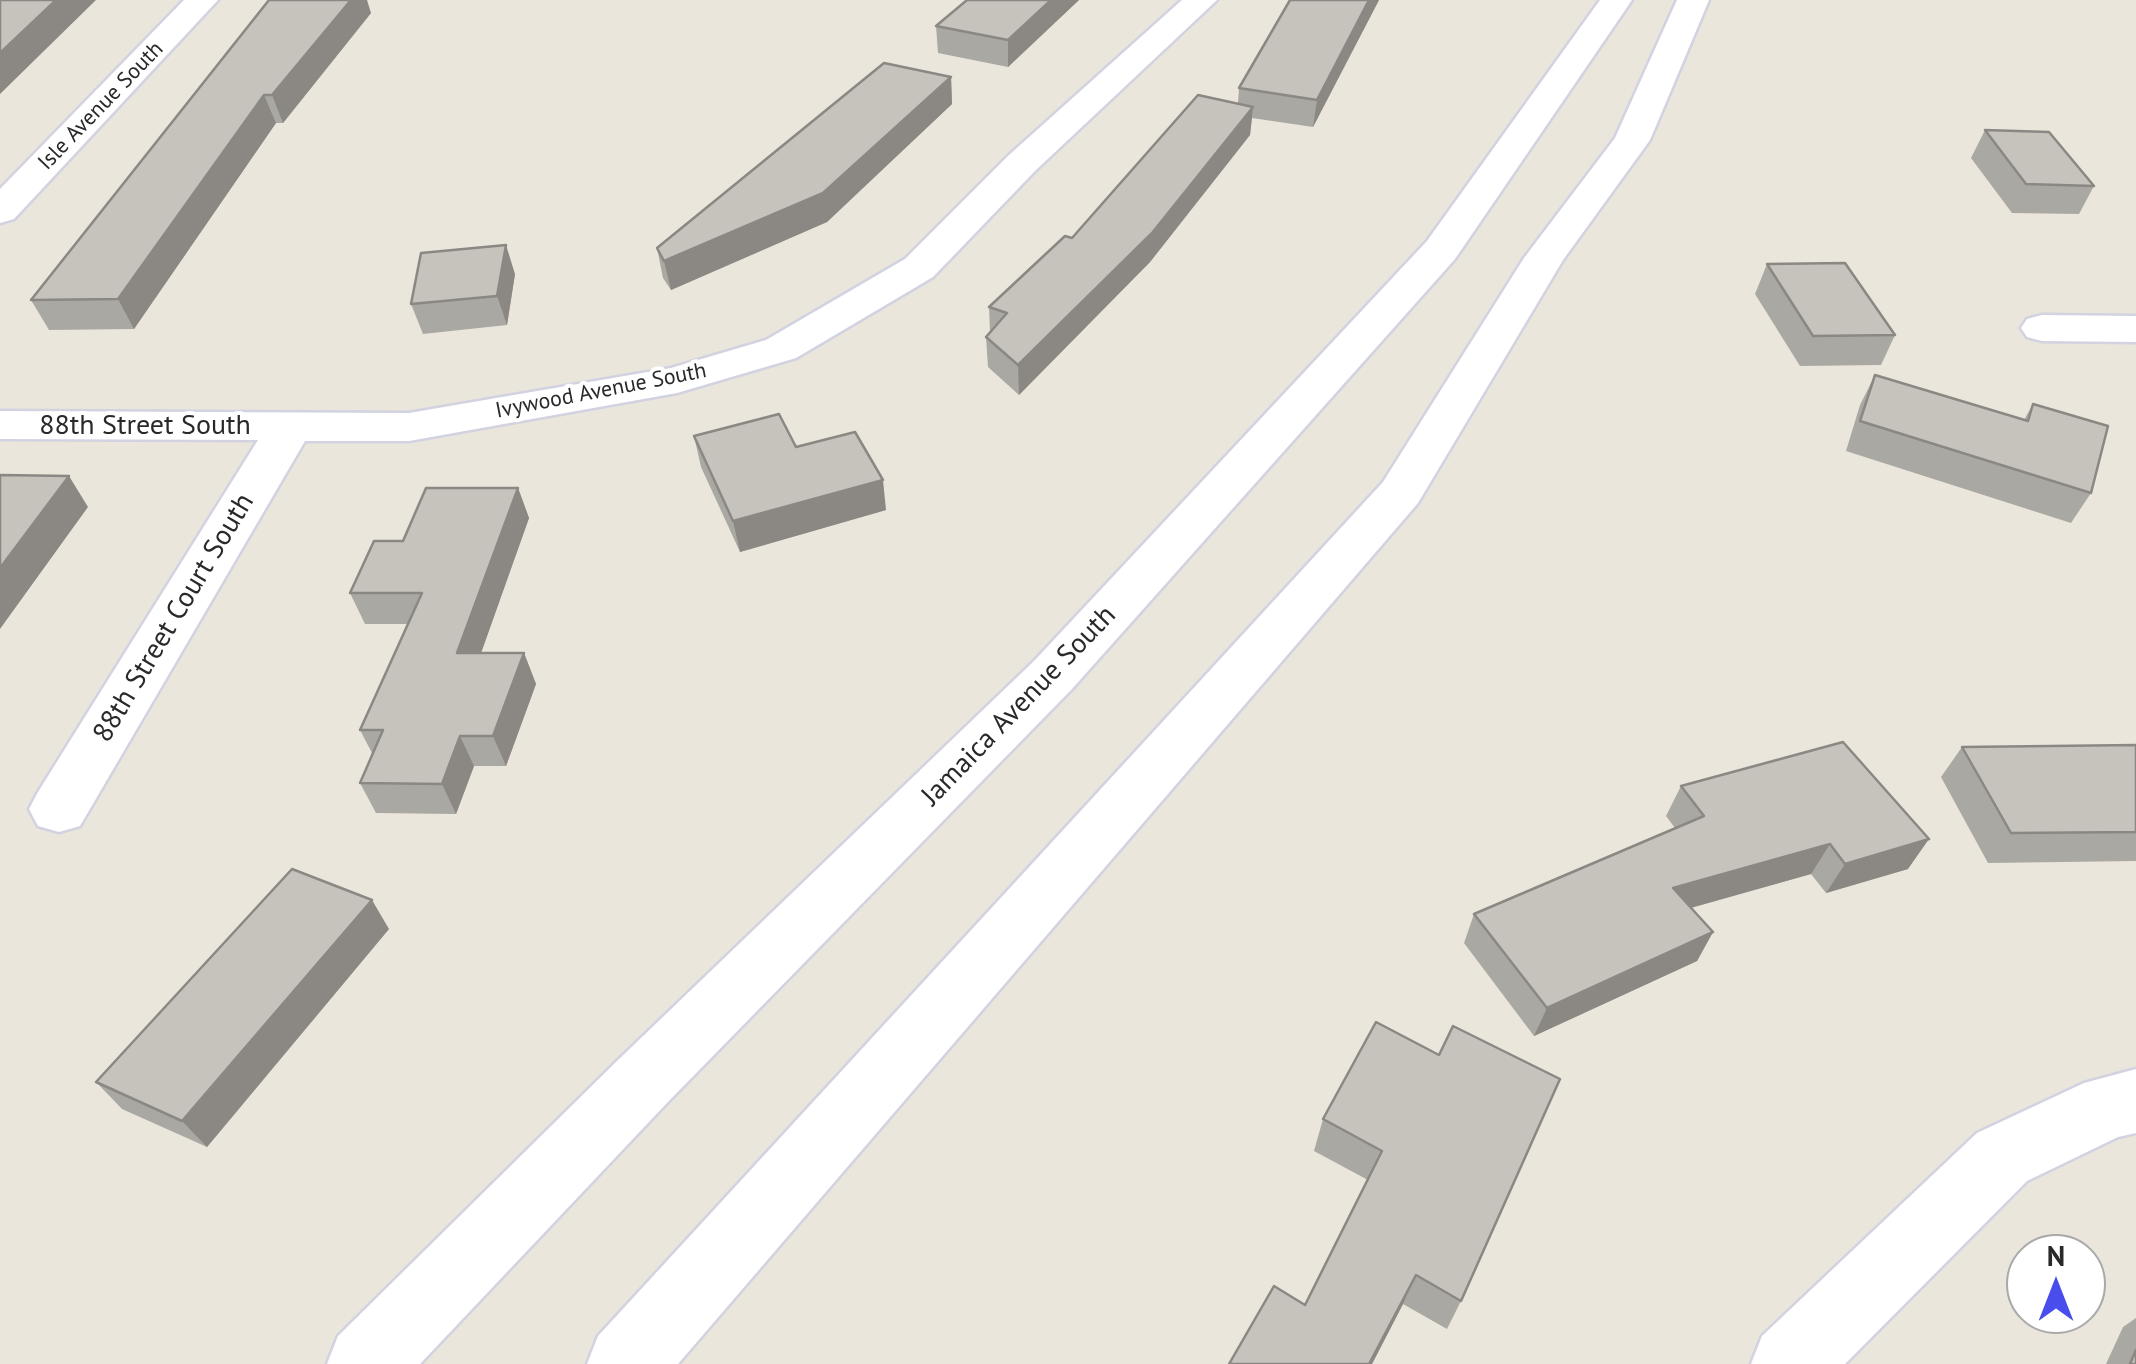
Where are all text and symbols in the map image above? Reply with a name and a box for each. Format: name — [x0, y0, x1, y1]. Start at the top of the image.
street label: Isle Avenue South — [33, 36, 169, 176]
street label: Ivywood Avenue South — [493, 358, 709, 424]
street label: 88th Street South — [39, 409, 251, 443]
street label: 88th Street Court South — [86, 488, 262, 748]
street label: Jamaica Avenue South — [915, 599, 1123, 813]
north arrow — [2006, 1234, 2106, 1334]
text: N — [2047, 1237, 2065, 1274]

